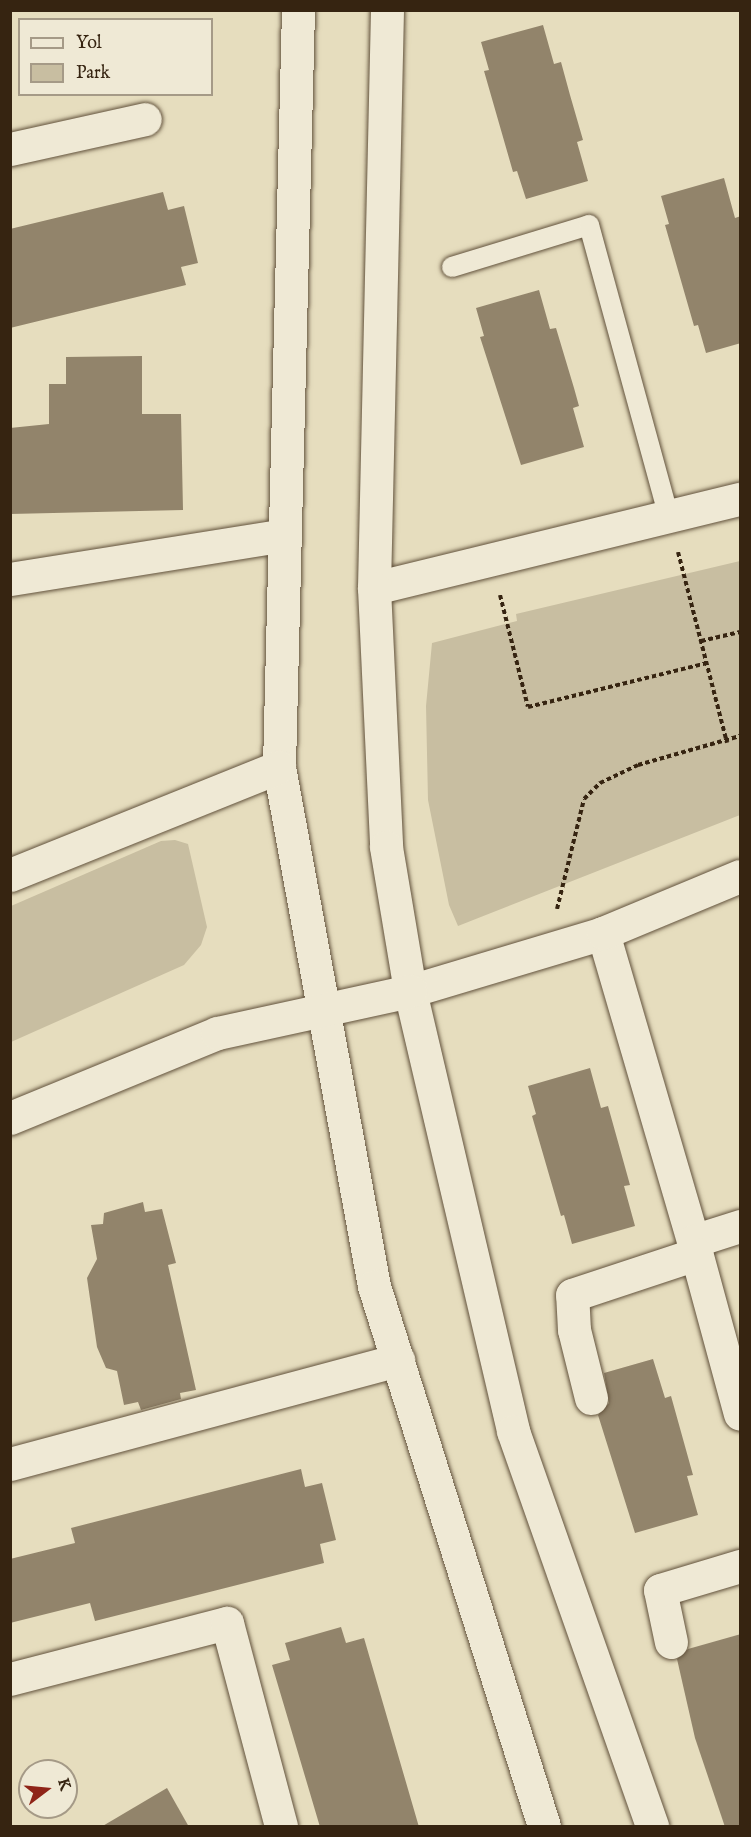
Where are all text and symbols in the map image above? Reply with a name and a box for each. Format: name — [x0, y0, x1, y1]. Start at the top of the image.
legend — [18, 18, 213, 96]
text: Yol — [76, 32, 102, 55]
text: Park — [76, 62, 110, 85]
north arrow — [18, 1759, 78, 1819]
text: K — [52, 1776, 75, 1793]

